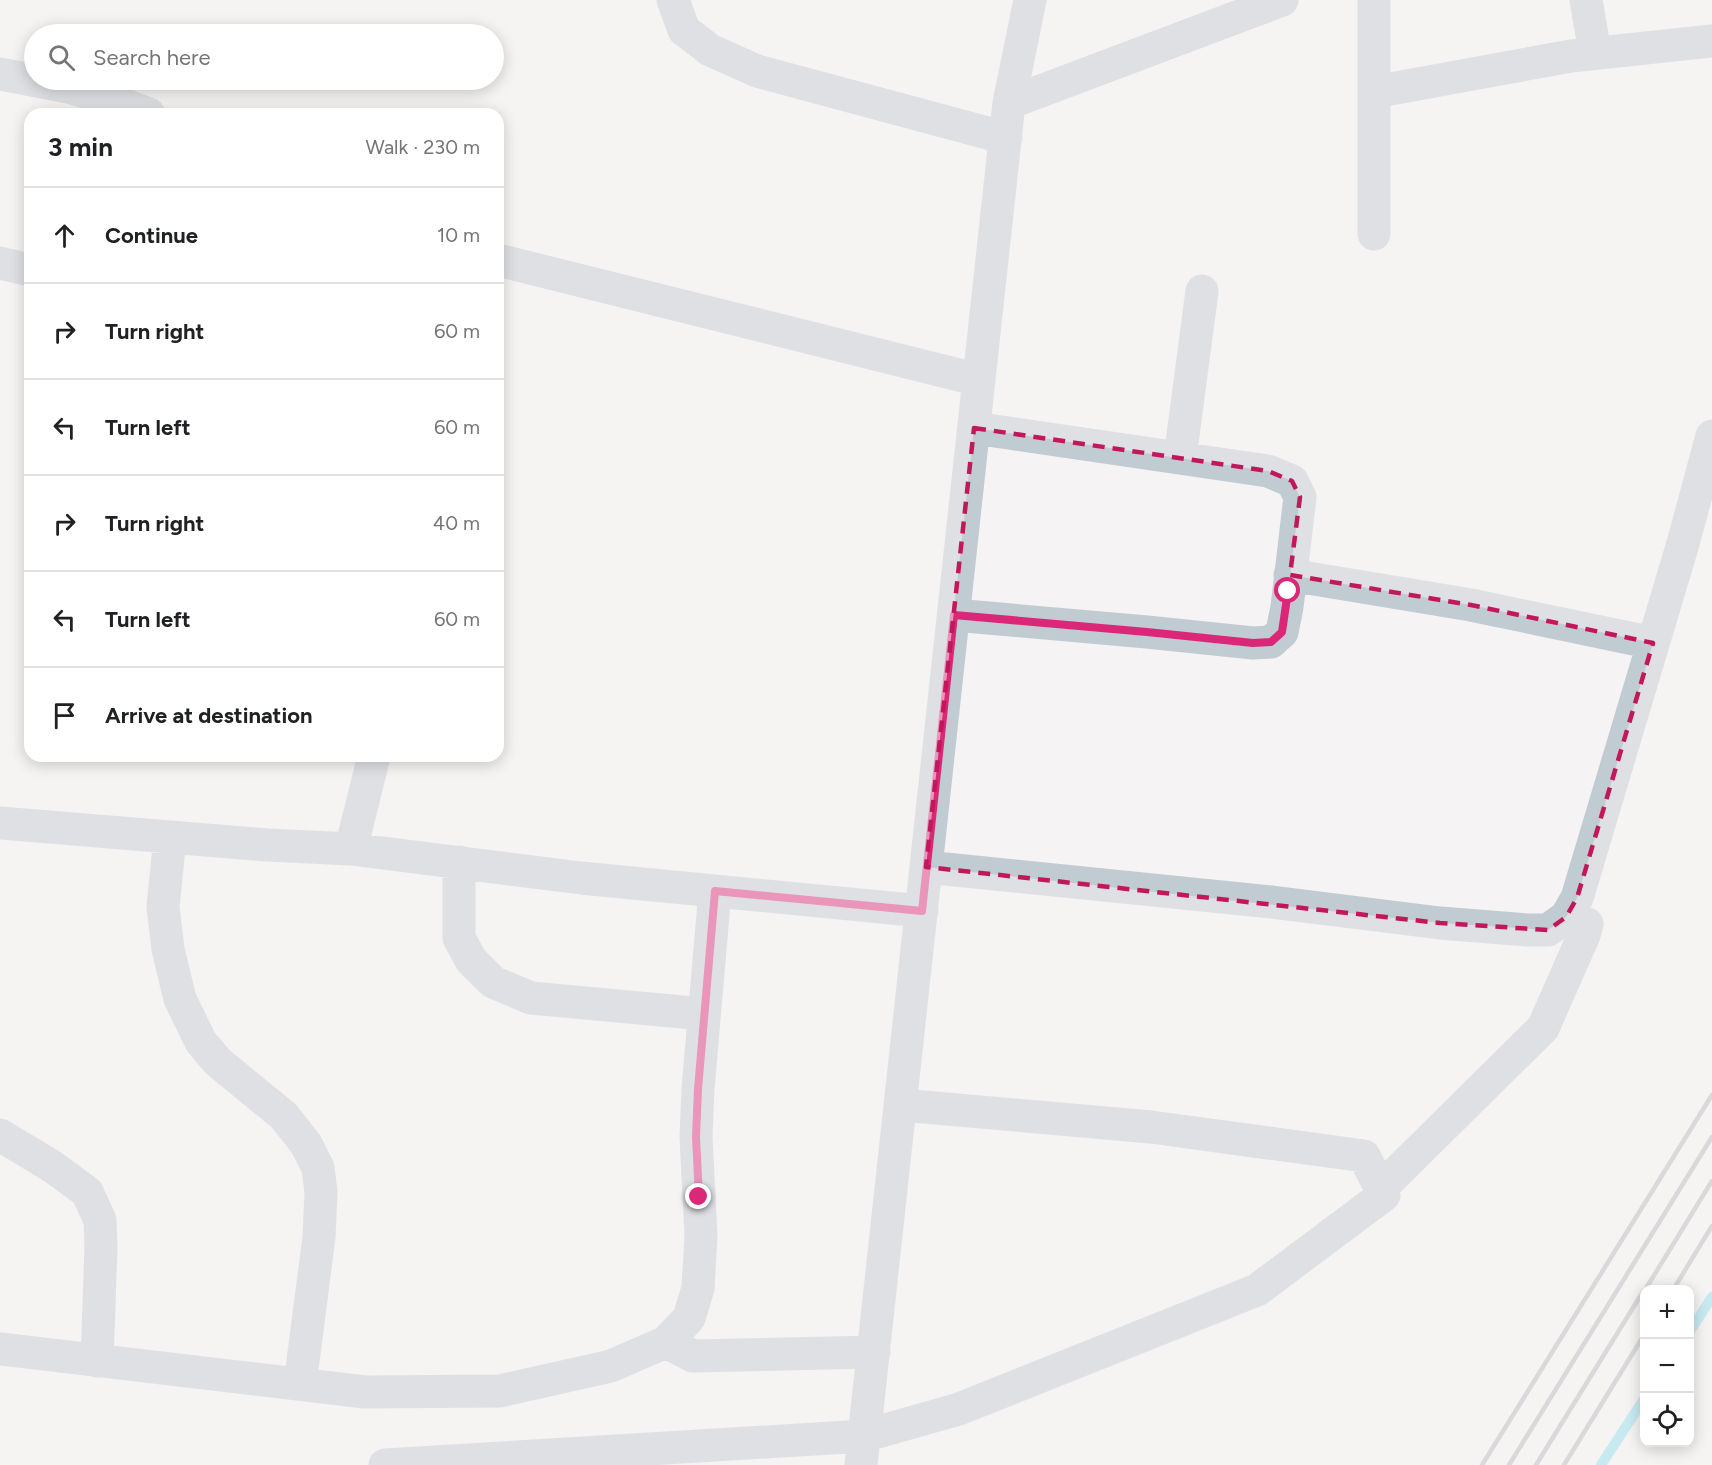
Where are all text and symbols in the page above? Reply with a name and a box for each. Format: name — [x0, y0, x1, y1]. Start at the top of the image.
search box — [24, 24, 504, 90]
icon: search — [45, 41, 78, 74]
text: Search here — [93, 44, 211, 71]
text: 3 min — [48, 131, 113, 163]
text: Walk · 230 m — [366, 135, 480, 159]
icon: ahead — [48, 219, 81, 252]
text: Continue — [105, 222, 198, 249]
text: 10 m — [437, 223, 480, 247]
icon: right — [48, 315, 81, 348]
text: Turn right — [105, 318, 204, 345]
text: 60 m — [434, 319, 480, 343]
icon: left — [48, 411, 81, 444]
text: Turn left — [105, 414, 191, 441]
text: 60 m — [434, 415, 480, 439]
icon: right — [48, 507, 81, 540]
text: Turn right — [105, 510, 204, 537]
text: 40 m — [433, 511, 480, 535]
route start — [1274, 577, 1300, 603]
icon: left — [48, 603, 81, 636]
text: Turn left — [105, 606, 191, 633]
text: 60 m — [434, 607, 480, 631]
icon: arrive — [48, 699, 81, 732]
text: Arrive at destination — [105, 702, 313, 729]
route end — [685, 1183, 711, 1209]
map controls — [1640, 1285, 1694, 1447]
button: + — [1640, 1285, 1694, 1339]
button: − — [1640, 1339, 1694, 1393]
button: locate — [1640, 1393, 1694, 1447]

